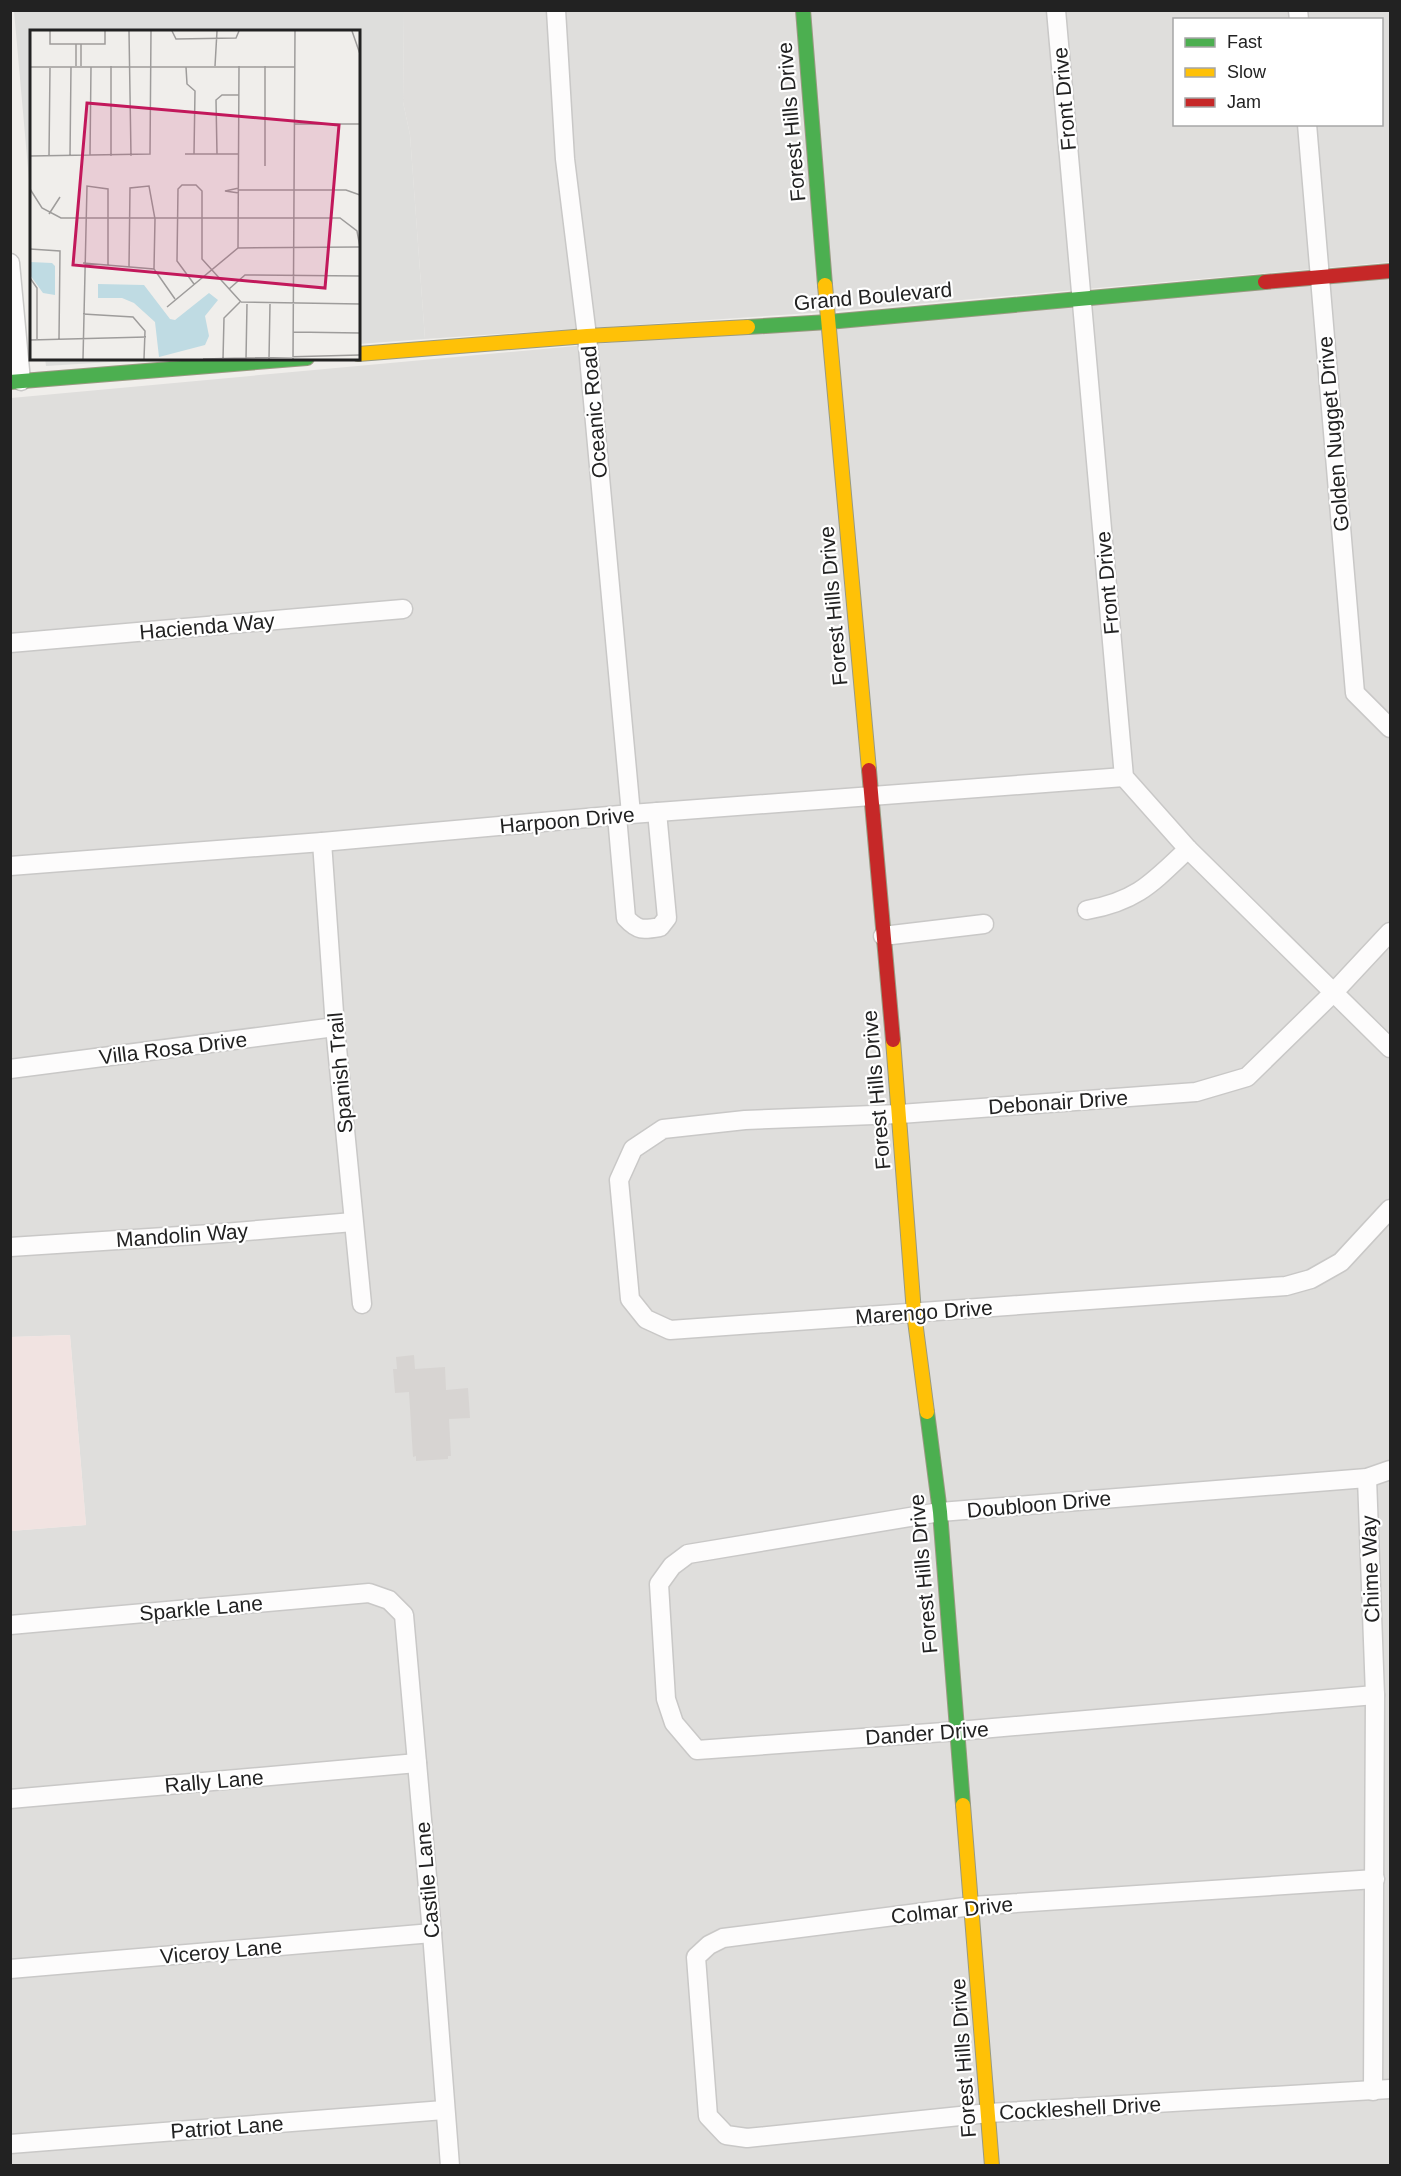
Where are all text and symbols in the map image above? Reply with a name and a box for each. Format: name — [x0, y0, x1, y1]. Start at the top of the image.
legend — [1173, 18, 1383, 126]
inset map — [30, 30, 360, 360]
text: Fast — [1227, 32, 1262, 52]
street label: Forest Hills Drive — [773, 41, 809, 203]
street label: Front Drive — [1048, 46, 1080, 152]
text: Slow — [1227, 62, 1267, 82]
text: Jam — [1227, 92, 1261, 112]
street label: Grand Boulevard — [793, 278, 953, 314]
street label: Golden Nugget Drive — [1313, 335, 1353, 533]
street label: Oceanic Road — [577, 345, 611, 479]
street label: Forest Hills Drive — [815, 525, 851, 687]
street label: Front Drive — [1091, 530, 1123, 636]
street label: Hacienda Way — [138, 609, 276, 643]
street label: Harpoon Drive — [499, 803, 635, 837]
street label: Forest Hills Drive — [858, 1009, 894, 1171]
street label: Spanish Trail — [323, 1012, 357, 1134]
street label: Villa Rosa Drive — [98, 1028, 248, 1068]
street label: Debonair Drive — [987, 1086, 1129, 1118]
street label: Mandolin Way — [115, 1219, 249, 1251]
street label: Marengo Drive — [854, 1296, 994, 1328]
street label: Doubloon Drive — [966, 1486, 1112, 1522]
street label: Forest Hills Drive — [905, 1493, 941, 1655]
street label: Chime Way — [1357, 1514, 1383, 1623]
street label: Sparkle Lane — [138, 1591, 264, 1625]
street label: Dander Drive — [864, 1717, 990, 1749]
street label: Rally Lane — [164, 1765, 264, 1797]
street label: Castile Lane — [410, 1821, 444, 1939]
street label: Colmar Drive — [890, 1892, 1014, 1928]
street label: Viceroy Lane — [159, 1934, 283, 1968]
street label: Forest Hills Drive — [946, 1977, 980, 2139]
street label: Cockleshell Drive — [998, 2092, 1162, 2124]
street label: Patriot Lane — [170, 2112, 284, 2142]

